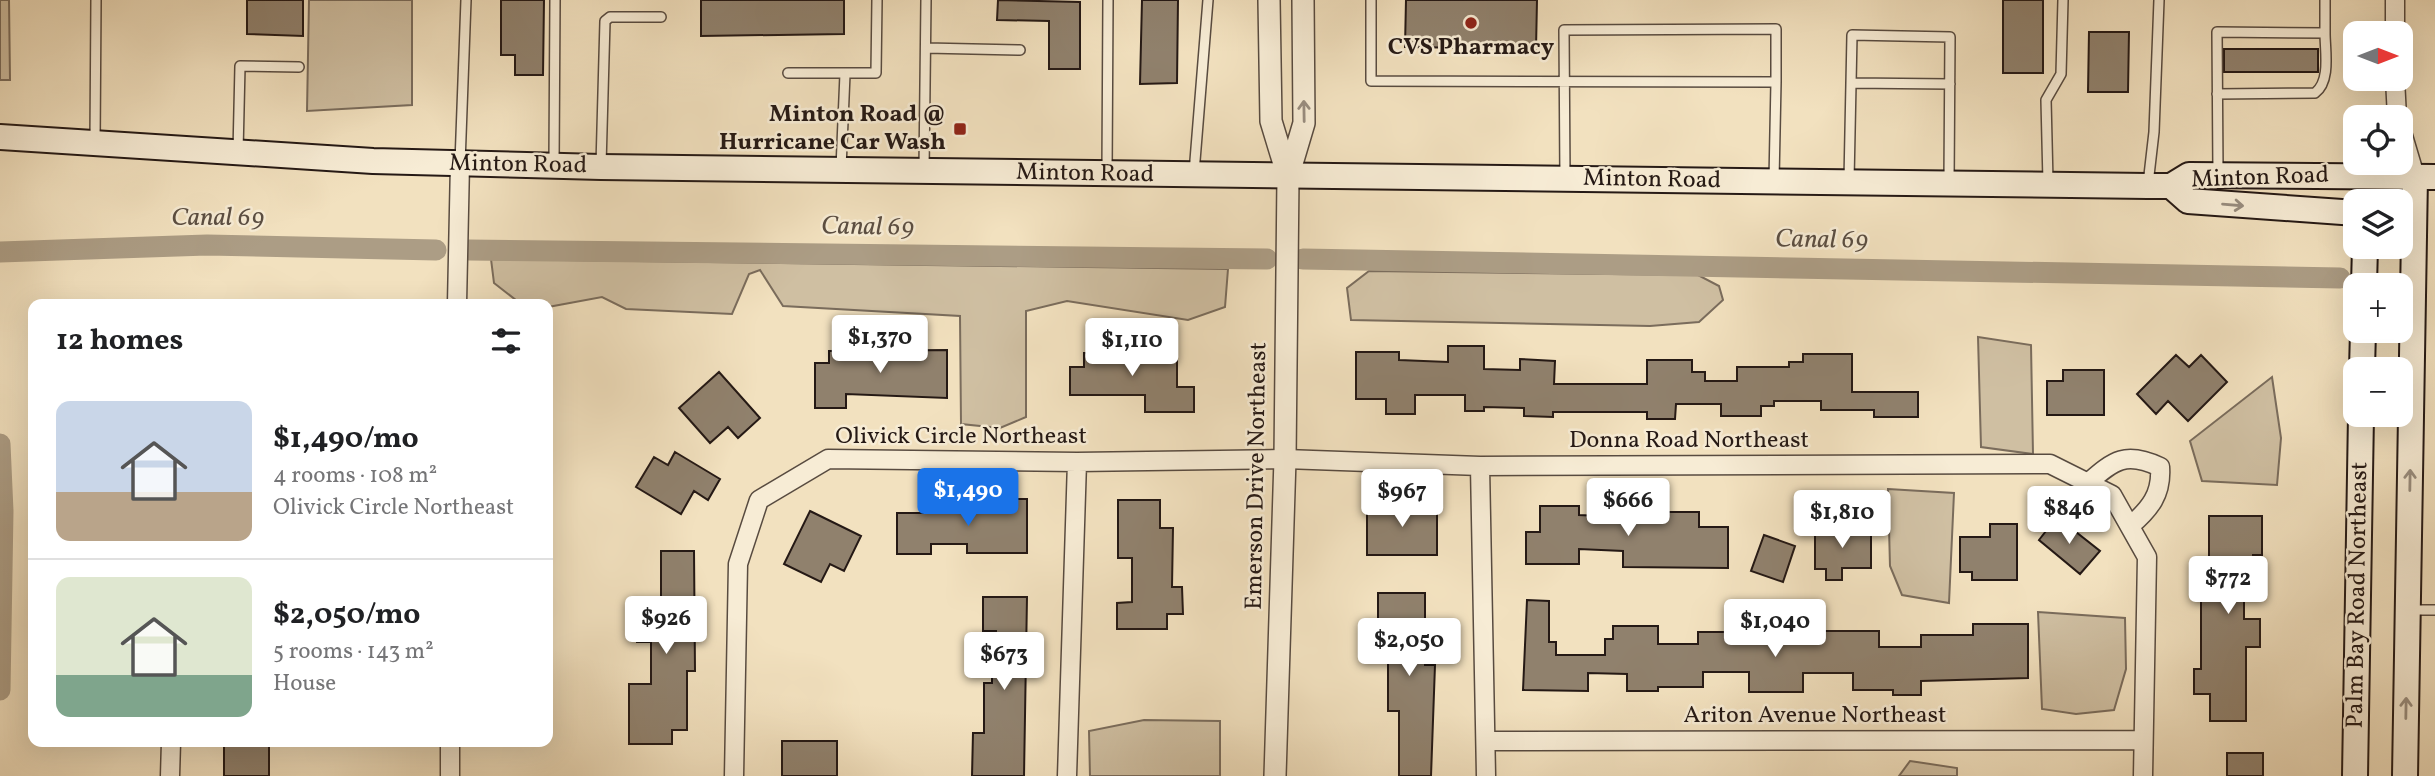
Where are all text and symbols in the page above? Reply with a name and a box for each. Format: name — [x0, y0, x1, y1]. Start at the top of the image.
marker: CVS Pharmacy — [1463, 15, 1479, 31]
north arrow — [2343, 21, 2413, 91]
map controls — [2343, 21, 2413, 427]
place label: CVS Pharmacy — [1388, 31, 1555, 65]
place label: Minton Road @ Hurricane Car Wash — [719, 98, 946, 160]
one-way arrow — [1297, 100, 1311, 123]
button: locate — [2343, 105, 2413, 175]
marker: Minton Road @ Hurricane Car Wash — [952, 121, 968, 137]
street label: Minton Road — [449, 147, 587, 183]
street label: Minton Road — [1016, 156, 1154, 192]
street label: Minton Road — [2190, 159, 2330, 197]
street label: Minton Road — [1583, 162, 1721, 198]
button: layers — [2343, 189, 2413, 259]
one-way arrow — [2222, 199, 2244, 212]
water label: Canal 69 — [171, 200, 265, 236]
water label: Canal 69 — [821, 208, 915, 246]
water label: Canal 69 — [1775, 221, 1869, 259]
button: + — [2343, 273, 2413, 343]
pin: $1,370 — [823, 316, 937, 375]
pin: $1,110 — [1075, 318, 1189, 378]
text: 12 homes — [56, 320, 183, 362]
icon: filters — [487, 322, 525, 360]
text: $1,370 — [848, 322, 912, 354]
text: $1,110 — [1101, 325, 1163, 357]
street label: Emerson Drive Northeast — [1238, 342, 1276, 610]
button: − — [2343, 357, 2413, 427]
text: $1,490/mo — [273, 418, 419, 460]
street label: Olivick Circle Northeast — [835, 420, 1087, 454]
street label: Donna Road Northeast — [1569, 424, 1809, 458]
icon: home — [112, 429, 196, 513]
text: 4 rooms · 108 m² — [273, 460, 437, 492]
street label: Palm Bay Road Northeast — [2339, 461, 2377, 729]
pin: $1,490 — [911, 468, 1025, 528]
one-way arrow — [2403, 469, 2417, 492]
pin: $967 — [1361, 470, 1443, 529]
text: $1,490 — [933, 475, 1003, 507]
text: $967 — [1377, 476, 1427, 508]
pin: $666 — [1587, 478, 1669, 538]
text: $666 — [1603, 485, 1653, 517]
pin: $846 — [2028, 486, 2110, 546]
pin: $1,810 — [1785, 490, 1899, 550]
text: Olivick Circle Northeast — [273, 492, 514, 524]
text: $846 — [2043, 493, 2095, 525]
text: $1,810 — [1810, 497, 1874, 529]
pin: $772 — [2187, 556, 2269, 616]
text: $772 — [2205, 563, 2251, 595]
text: $2,050/mo — [273, 594, 420, 636]
pin: $926 — [625, 596, 707, 656]
pin: $1,040 — [1718, 600, 1832, 659]
text: $926 — [641, 603, 691, 635]
icon: home — [112, 605, 196, 689]
text: $1,040 — [1740, 606, 1810, 638]
pin: $2,050 — [1352, 618, 1466, 678]
text: $2,050 — [1374, 625, 1444, 657]
pin: $673 — [963, 632, 1045, 692]
text: 5 rooms · 143 m² — [273, 636, 434, 668]
text: $673 — [980, 639, 1028, 671]
text: House — [273, 668, 336, 700]
one-way arrow — [2399, 697, 2412, 720]
street label: Ariton Avenue Northeast — [1684, 699, 1946, 733]

